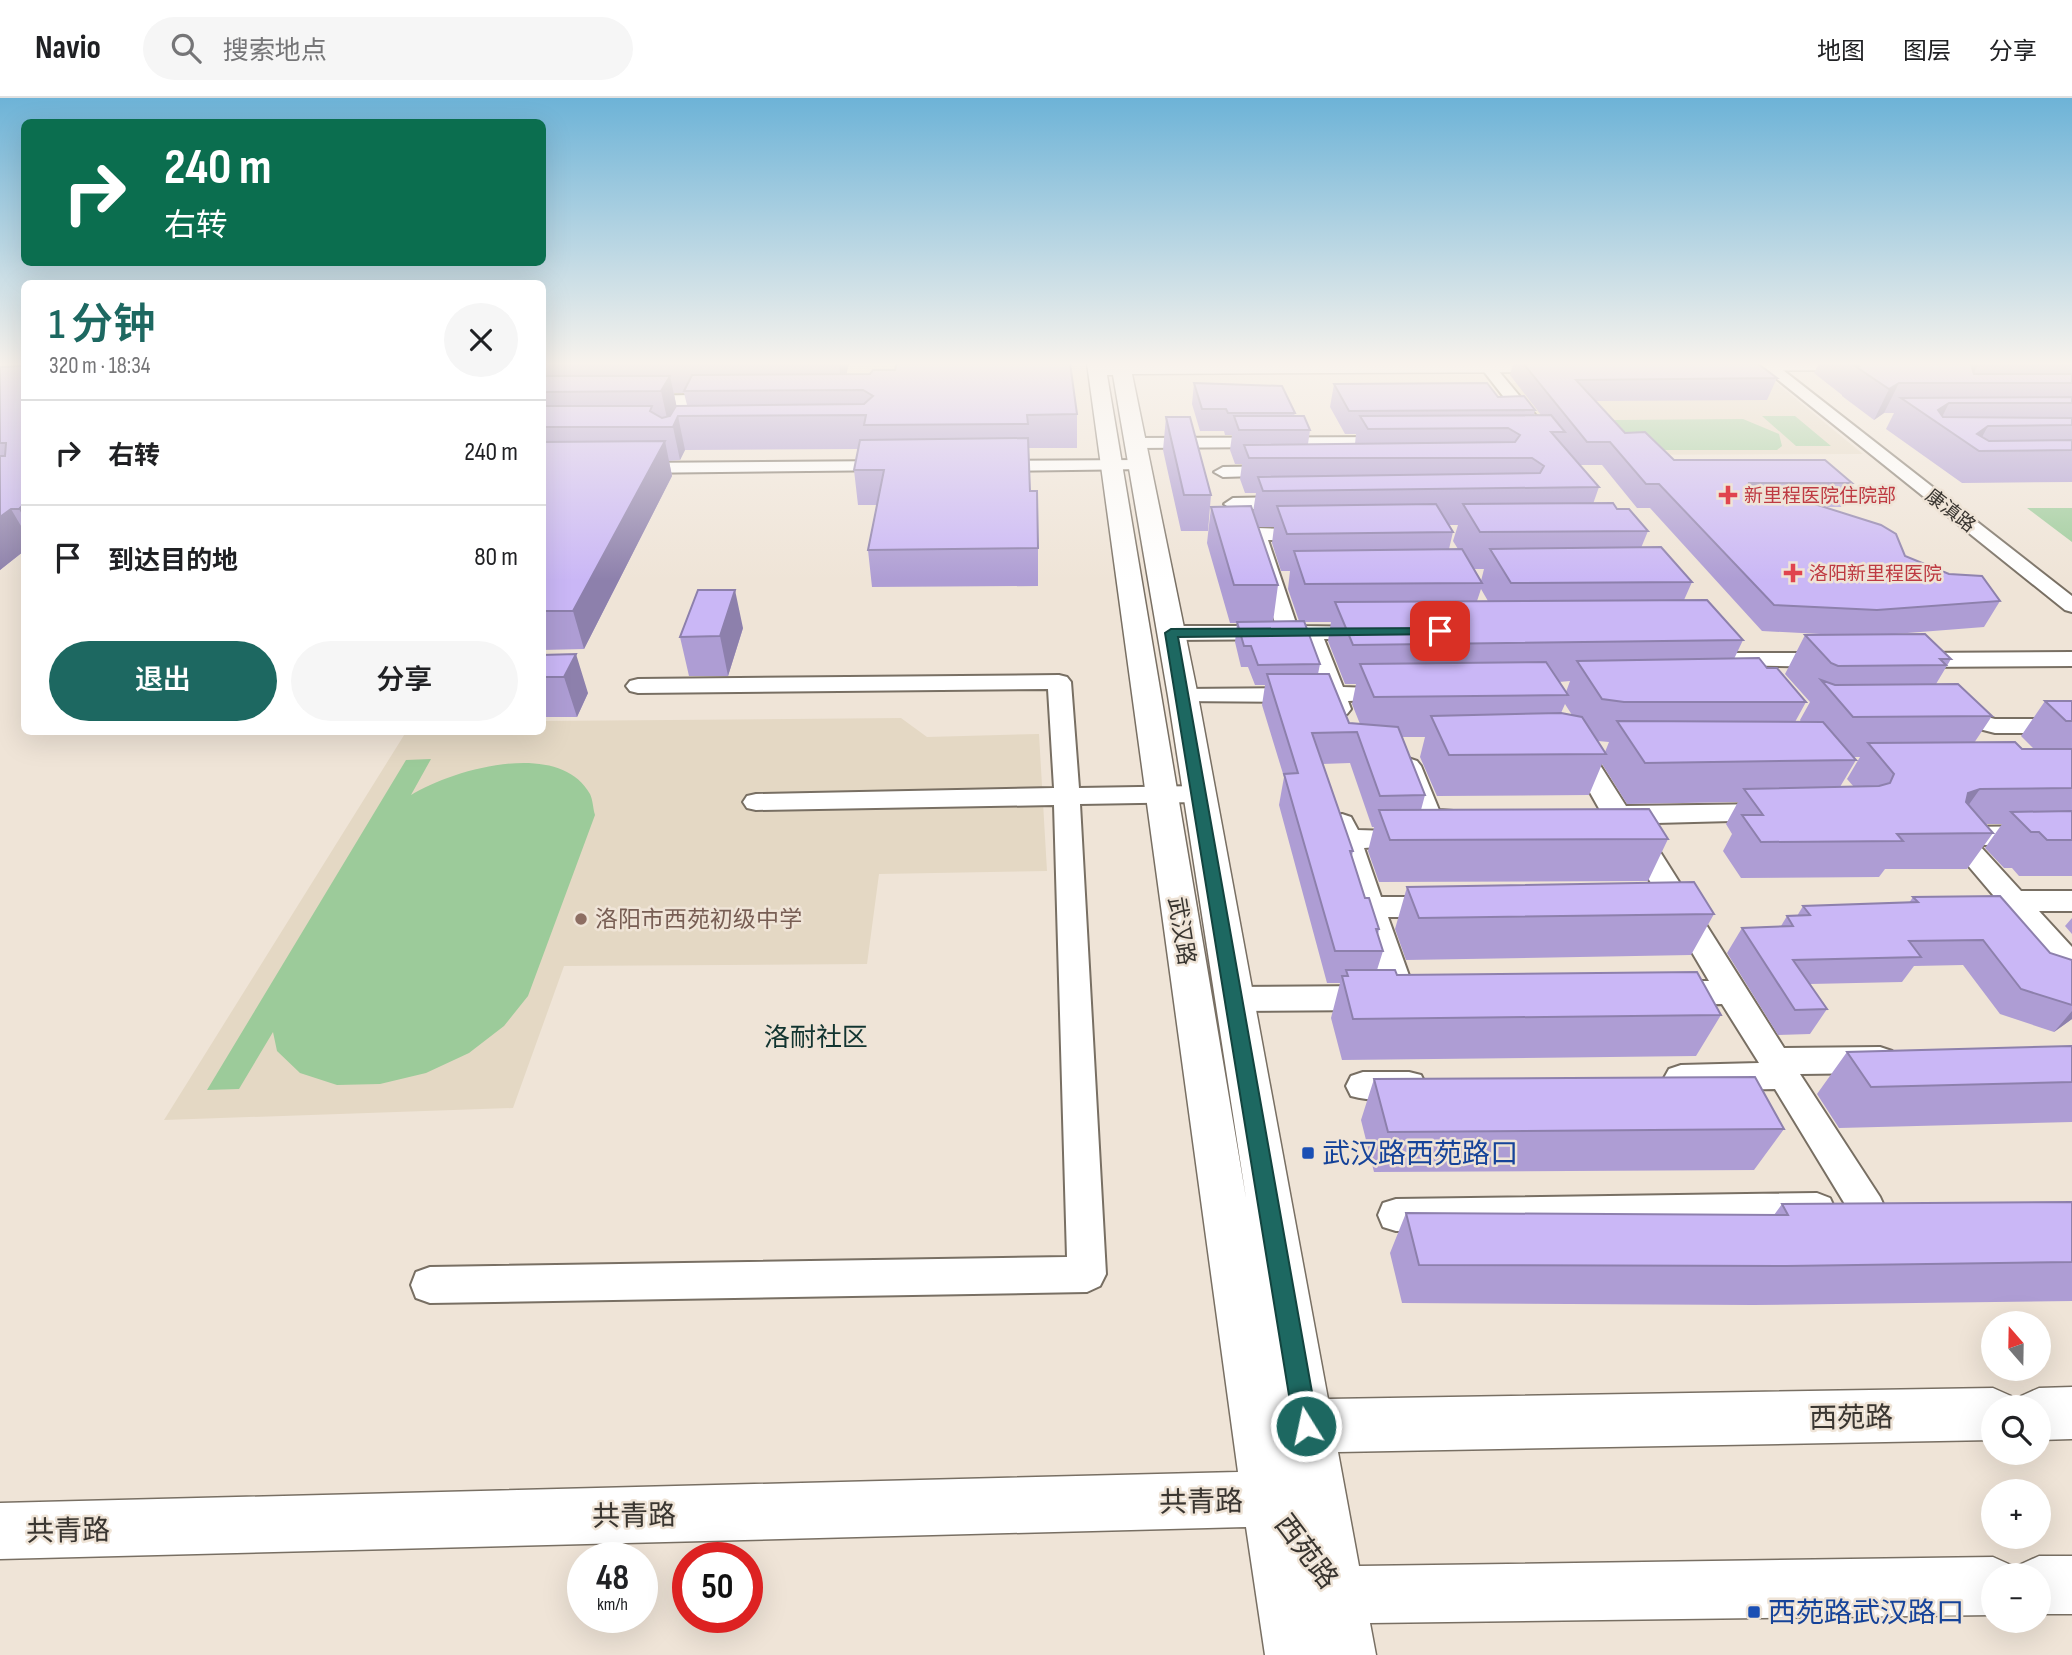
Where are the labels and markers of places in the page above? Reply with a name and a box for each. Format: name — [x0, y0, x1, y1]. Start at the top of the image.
marker: 新里程医院住院部 — [1718, 485, 1738, 505]
place label: 新里程医院住院部 — [1744, 485, 1896, 508]
marker: 洛阳新里程医院 — [1783, 563, 1803, 583]
place label: 洛阳新里程医院 — [1809, 563, 1942, 586]
pin — [1410, 601, 1470, 661]
place label: 洛阳市西苑初级中学 — [595, 906, 802, 934]
marker: 洛阳市西苑初级中学 — [573, 911, 589, 927]
place label: 武汉路西苑路口 — [1322, 1138, 1518, 1171]
marker: 武汉路西苑路口 — [1300, 1145, 1316, 1161]
place label: 西苑路武汉路口 — [1768, 1597, 1964, 1630]
marker: 西苑路武汉路口 — [1746, 1604, 1762, 1620]

